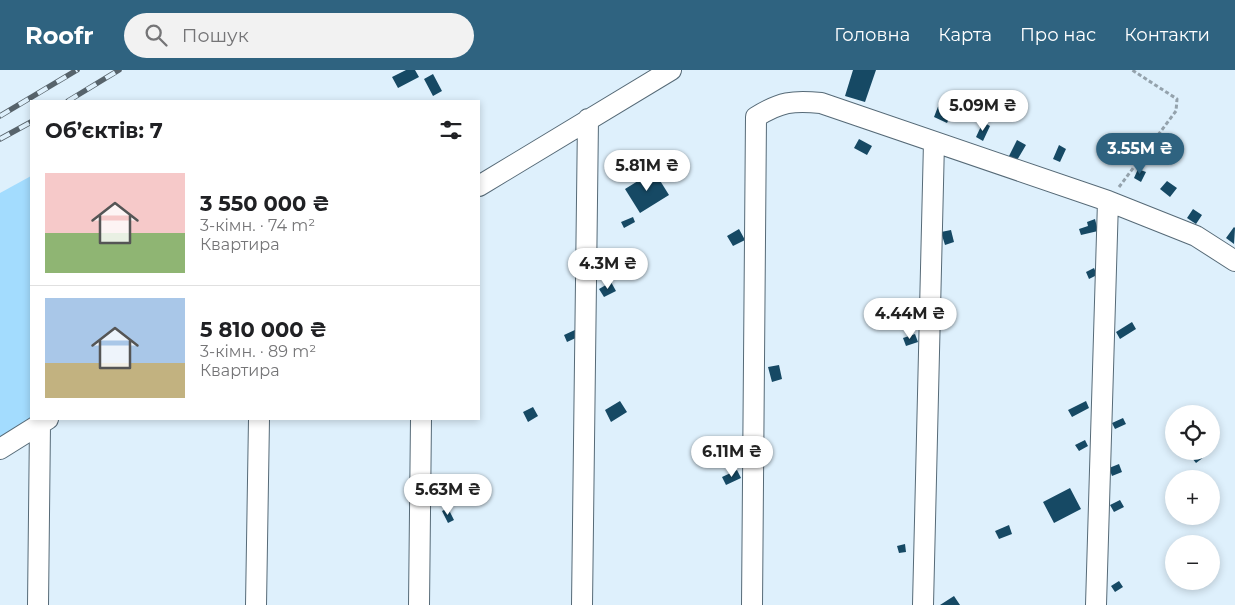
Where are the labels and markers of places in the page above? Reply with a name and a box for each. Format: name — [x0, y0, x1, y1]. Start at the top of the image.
pin: 5.09M ₴ — [937, 90, 1029, 132]
pin: 3.55M ₴ — [1094, 132, 1186, 175]
pin: 5.81M ₴ — [601, 150, 693, 192]
pin: 4.3M ₴ — [567, 248, 649, 290]
pin: 4.44M ₴ — [864, 298, 956, 340]
pin: 6.11M ₴ — [686, 436, 778, 478]
pin: 5.63M ₴ — [402, 474, 494, 516]

